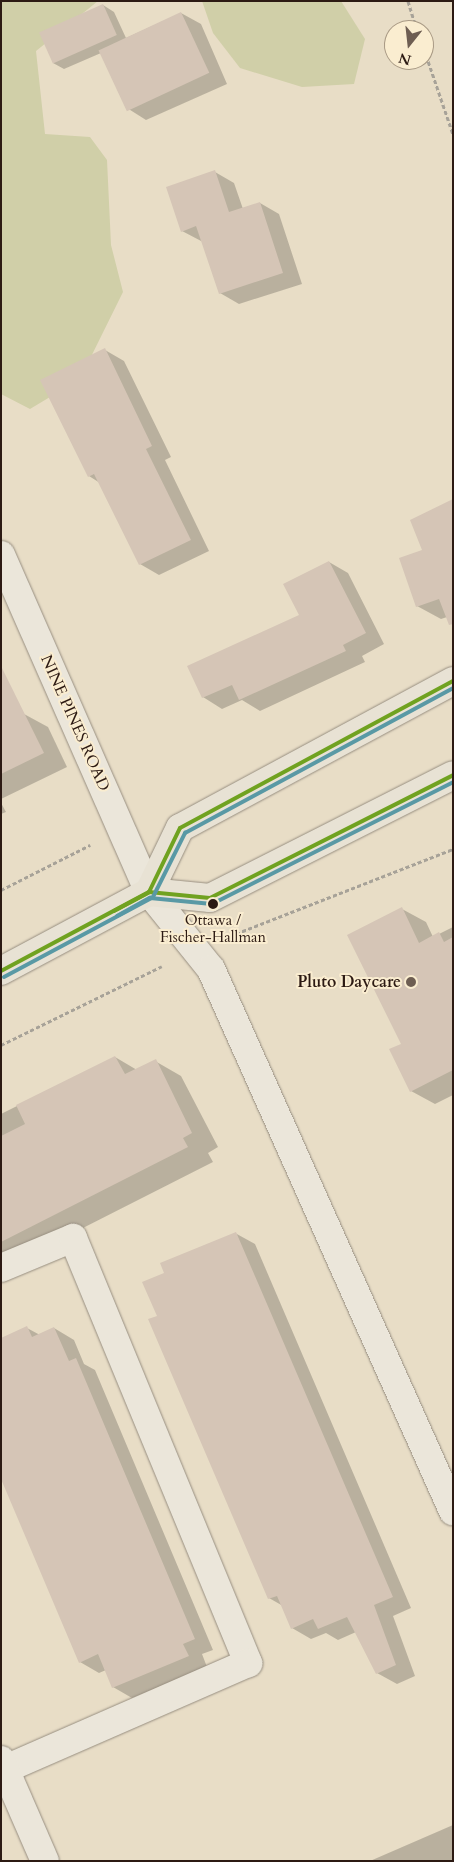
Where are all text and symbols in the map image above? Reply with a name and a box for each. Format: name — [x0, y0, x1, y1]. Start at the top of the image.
north arrow — [384, 20, 434, 70]
text: N — [397, 48, 413, 70]
street label: NINE PINES ROAD — [36, 652, 114, 794]
marker: Ottawa / Fischer-Hallman — [208, 899, 218, 909]
place label: Ottawa / Fischer-Hallman — [160, 911, 266, 946]
place label: Pluto Daycare — [297, 972, 401, 992]
marker: Pluto Daycare — [405, 976, 417, 988]

